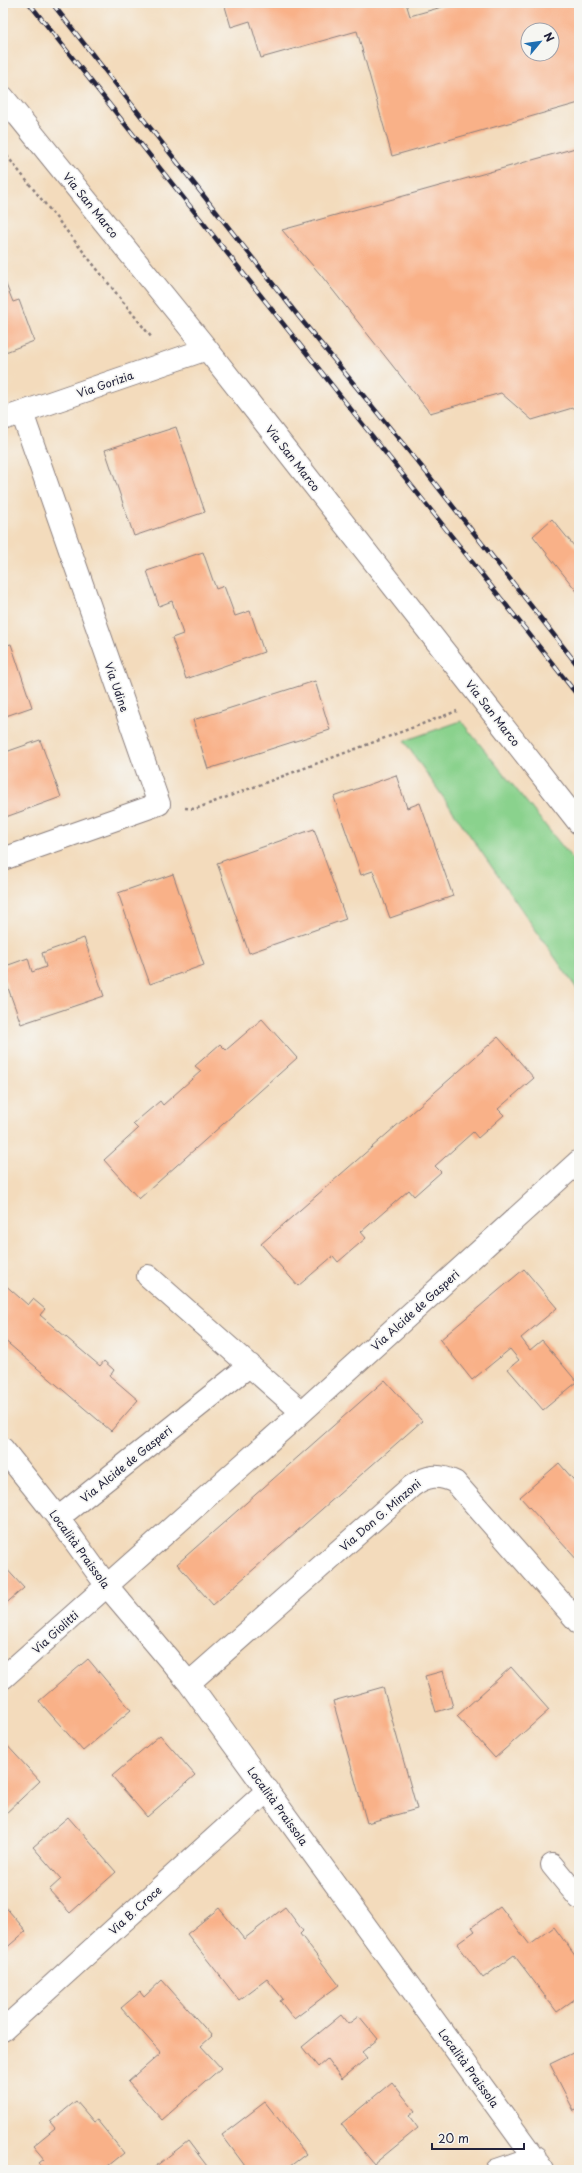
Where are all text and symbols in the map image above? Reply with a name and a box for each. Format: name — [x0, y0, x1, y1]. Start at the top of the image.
north arrow — [520, 22, 560, 62]
text: N — [540, 29, 559, 45]
street label: Via San Marco — [59, 169, 123, 241]
street label: Via Gorizia — [74, 366, 136, 402]
street label: Via San Marco — [262, 421, 324, 495]
street label: Via Udine — [101, 660, 133, 714]
street label: Via San Marco — [462, 676, 524, 750]
street label: Via Alcide de Gasperi — [367, 1266, 463, 1354]
street label: Via Alcide de Gasperi — [76, 1422, 176, 1506]
street label: Via Don G. Minzoni — [336, 1475, 424, 1555]
street label: Località Praissola — [46, 1506, 114, 1592]
street label: Via Giolitti — [28, 1606, 82, 1658]
street label: Località Praissola — [244, 1763, 312, 1849]
street label: Via B. Croce — [105, 1881, 165, 1938]
street label: Località Praissola — [435, 2025, 503, 2111]
scale bar — [432, 2125, 524, 2151]
text: 20 m — [438, 2129, 469, 2147]

